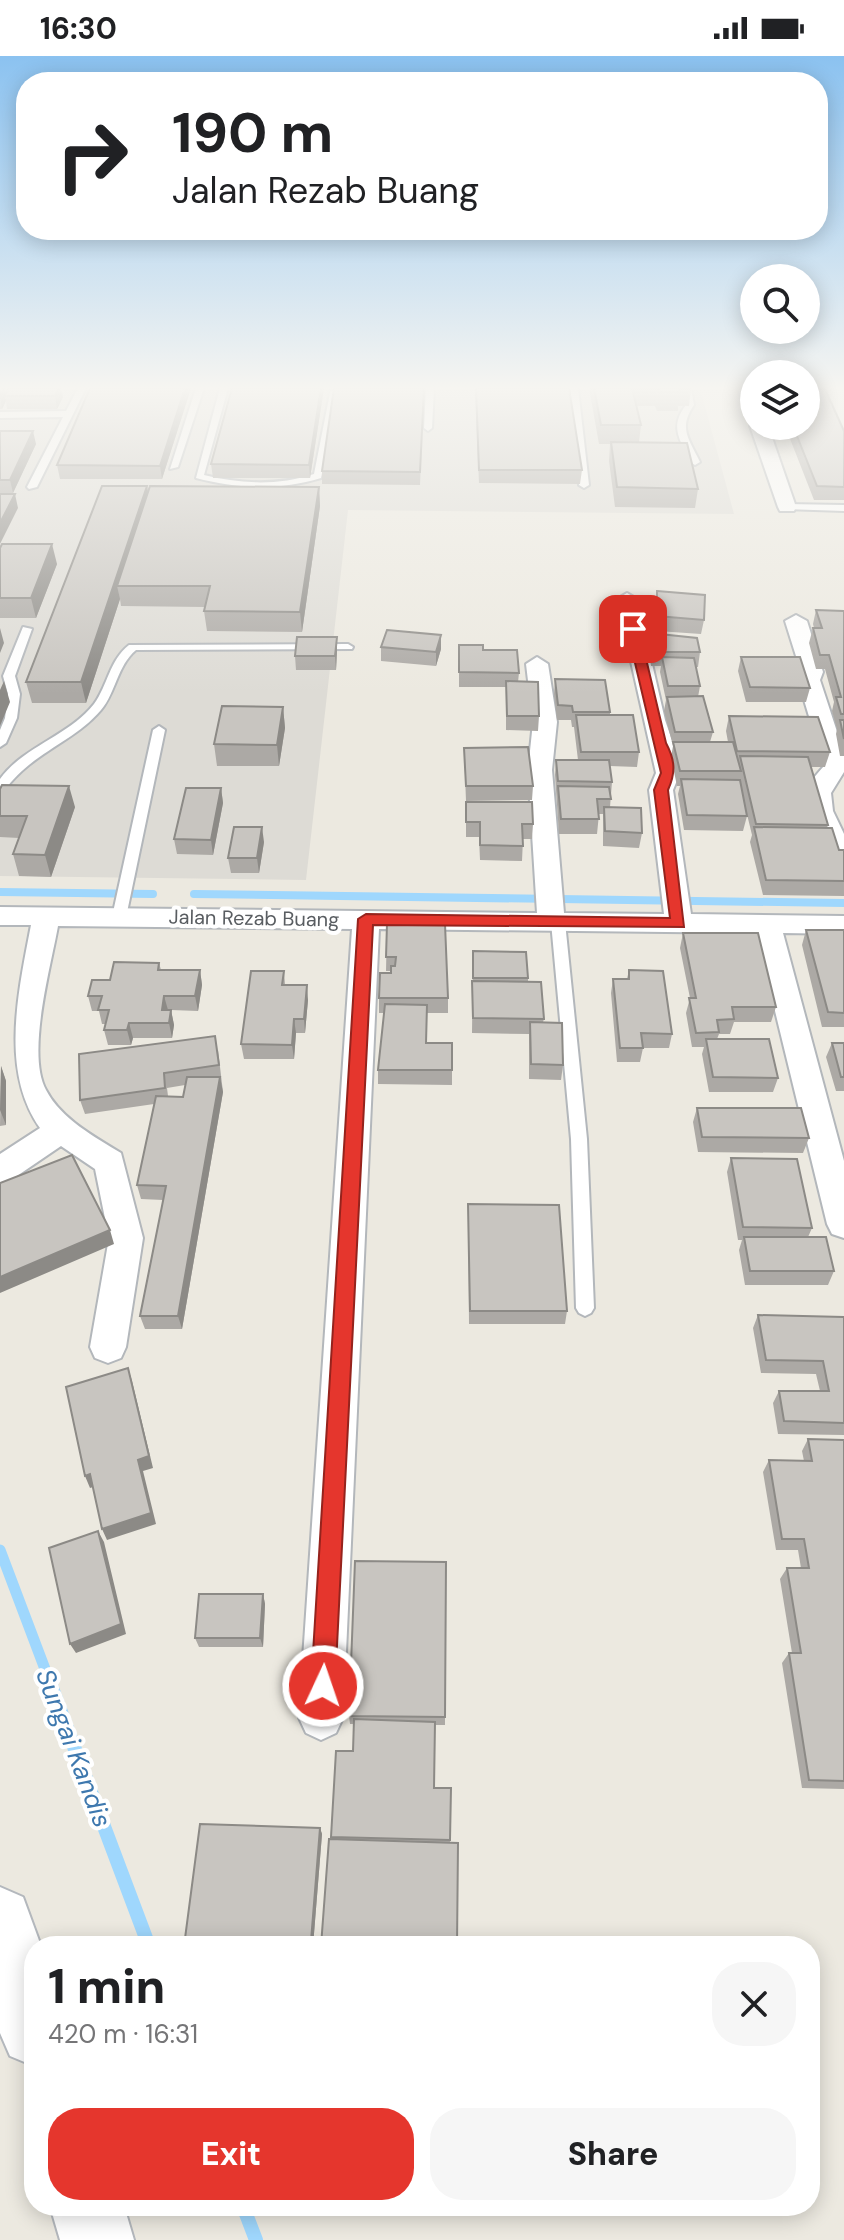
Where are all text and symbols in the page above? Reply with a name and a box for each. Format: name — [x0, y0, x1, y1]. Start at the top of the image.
text: 16:30 — [40, 9, 117, 48]
text: 190 m — [172, 96, 333, 169]
icon: right — [40, 104, 144, 208]
text: Jalan Rezab Buang — [172, 167, 479, 214]
map controls — [740, 264, 820, 440]
button: search — [740, 264, 820, 344]
button: layers — [740, 360, 820, 440]
pin — [599, 595, 667, 663]
icon: arrive — [611, 607, 655, 651]
street label: Jalan Rezab Buang — [168, 904, 340, 932]
position arrow — [281, 1644, 365, 1728]
water label: Sungai Kandis — [28, 1664, 120, 1832]
text: 1 min — [48, 1955, 165, 2018]
button: close — [712, 1962, 796, 2046]
text: 420 m · 16:31 — [48, 2017, 198, 2051]
button: Exit — [48, 2108, 414, 2200]
button: Share — [430, 2108, 796, 2200]

